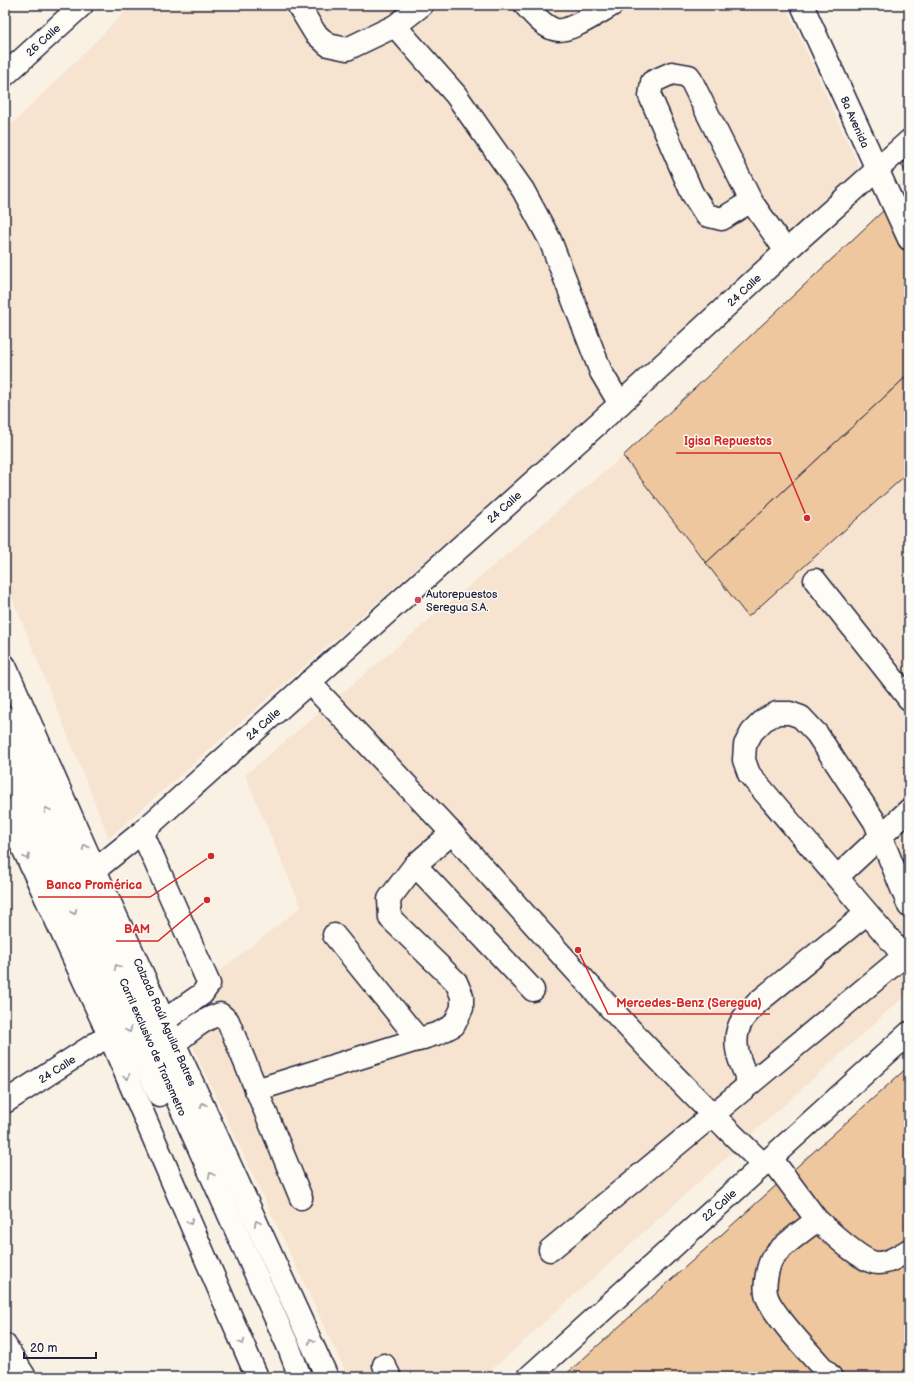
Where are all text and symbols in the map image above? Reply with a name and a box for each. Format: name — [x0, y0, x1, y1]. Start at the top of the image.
street label: 26 Calle — [24, 21, 63, 59]
street label: 8a Avenida — [837, 94, 872, 150]
street label: 24 Calle — [725, 271, 764, 309]
callout: Igisa Repuestos — [676, 429, 780, 453]
text: Igisa Repuestos — [684, 434, 772, 449]
street label: 24 Calle — [485, 488, 524, 526]
place label: Autorepuestos Seregua S.A. — [426, 588, 498, 614]
marker: Autorepuestos Seregua S.A. — [413, 595, 423, 605]
street label: 24 Calle — [244, 705, 283, 743]
one-way arrow — [44, 807, 52, 814]
one-way arrow — [82, 843, 90, 851]
one-way arrow — [22, 853, 30, 860]
callout: Banco Promérica — [38, 873, 150, 897]
text: Banco Promérica — [46, 878, 142, 893]
one-way arrow — [69, 908, 77, 915]
callout: BAM — [116, 917, 158, 941]
text: BAM — [124, 922, 150, 937]
street label: Calzada Raúl Aguilar Batres — [130, 956, 199, 1089]
one-way arrow — [114, 963, 122, 970]
street label: Carril exclusivo de Transmetro — [116, 976, 189, 1118]
callout: Mercedes-Benz (Seregua) — [608, 990, 770, 1014]
text: Mercedes-Benz (Seregua) — [616, 996, 762, 1011]
one-way arrow — [124, 1026, 132, 1033]
street label: 24 Calle — [36, 1052, 79, 1086]
one-way arrow — [123, 1074, 131, 1081]
one-way arrow — [199, 1102, 207, 1109]
one-way arrow — [208, 1171, 216, 1179]
street label: 22 Calle — [700, 1186, 739, 1224]
one-way arrow — [185, 1218, 193, 1226]
one-way arrow — [254, 1220, 262, 1228]
scale bar — [24, 1334, 96, 1360]
one-way arrow — [237, 1338, 245, 1345]
one-way arrow — [308, 1338, 316, 1346]
text: 20 m — [30, 1341, 57, 1356]

